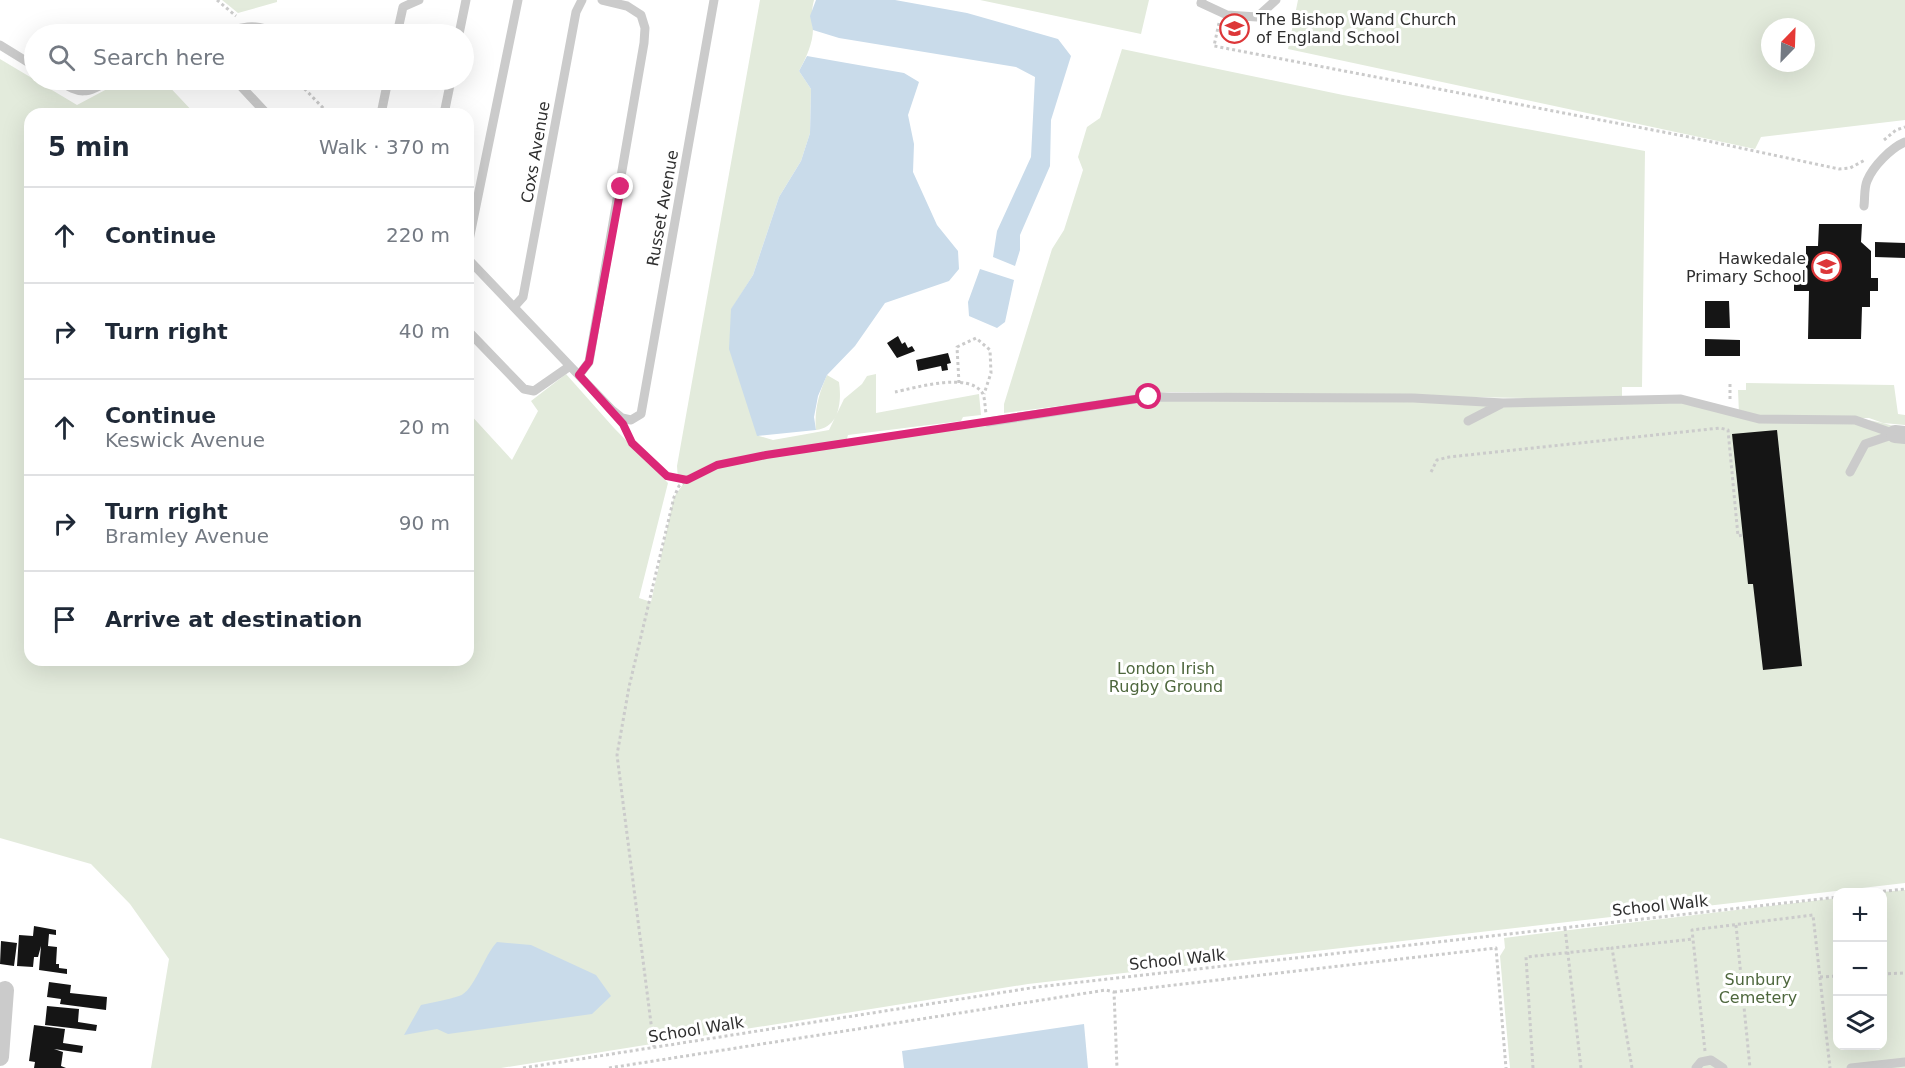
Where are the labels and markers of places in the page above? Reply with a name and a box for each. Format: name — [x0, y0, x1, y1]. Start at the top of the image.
place label: The Bishop Wand Church of England School — [1255, 10, 1456, 47]
school or university icon: The Bishop Wand Church of England School — [1219, 12, 1251, 44]
place label: Hawkedale Primary School — [1686, 249, 1806, 286]
school or university icon: Hawkedale Primary School — [1811, 251, 1843, 283]

